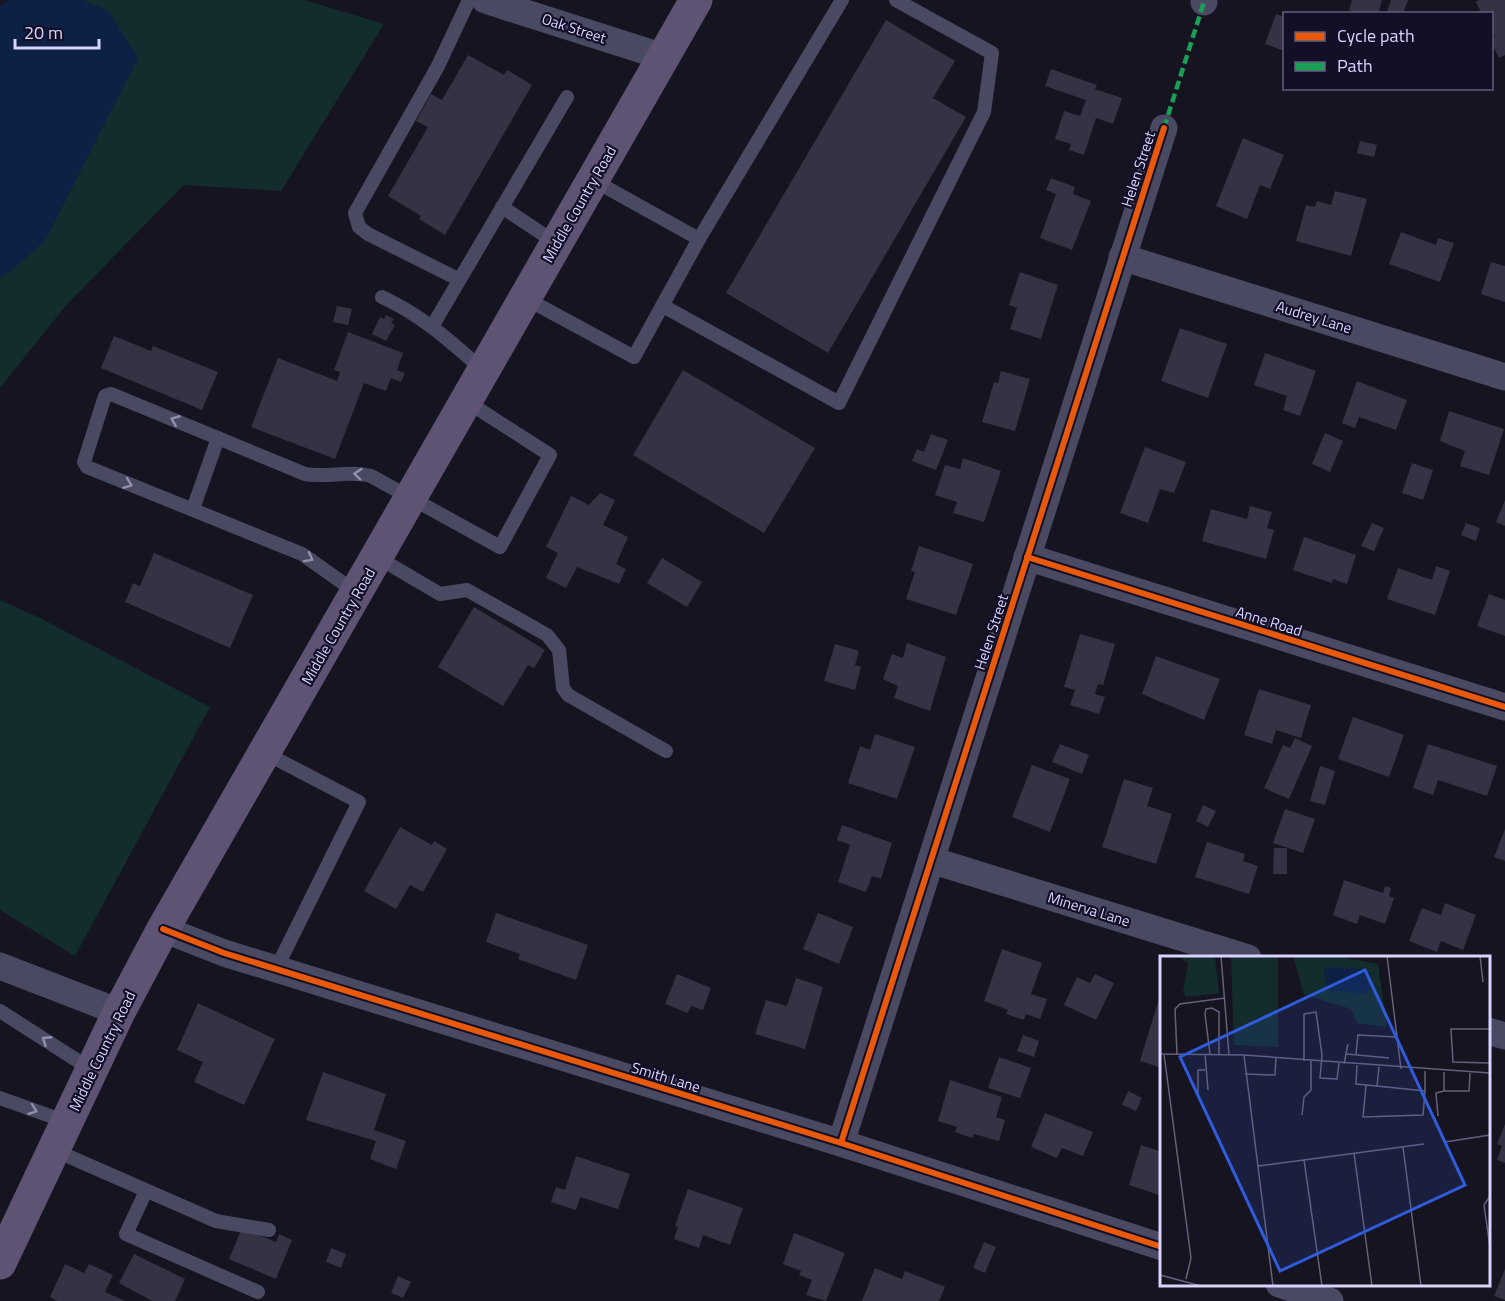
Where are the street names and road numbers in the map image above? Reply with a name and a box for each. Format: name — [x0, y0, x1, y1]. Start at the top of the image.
street label: Oak Street — [539, 7, 610, 49]
street label: Helen Street — [1115, 127, 1161, 210]
street label: Middle Country Road — [536, 141, 622, 267]
street label: Audrey Lane — [1273, 295, 1355, 339]
street label: Middle Country Road — [295, 563, 381, 689]
street label: Helen Street — [968, 590, 1014, 673]
street label: Anne Road — [1233, 600, 1305, 642]
street label: Minerva Lane — [1045, 886, 1133, 932]
street label: Middle Country Road — [63, 987, 141, 1115]
street label: Smith Lane — [629, 1056, 703, 1098]

